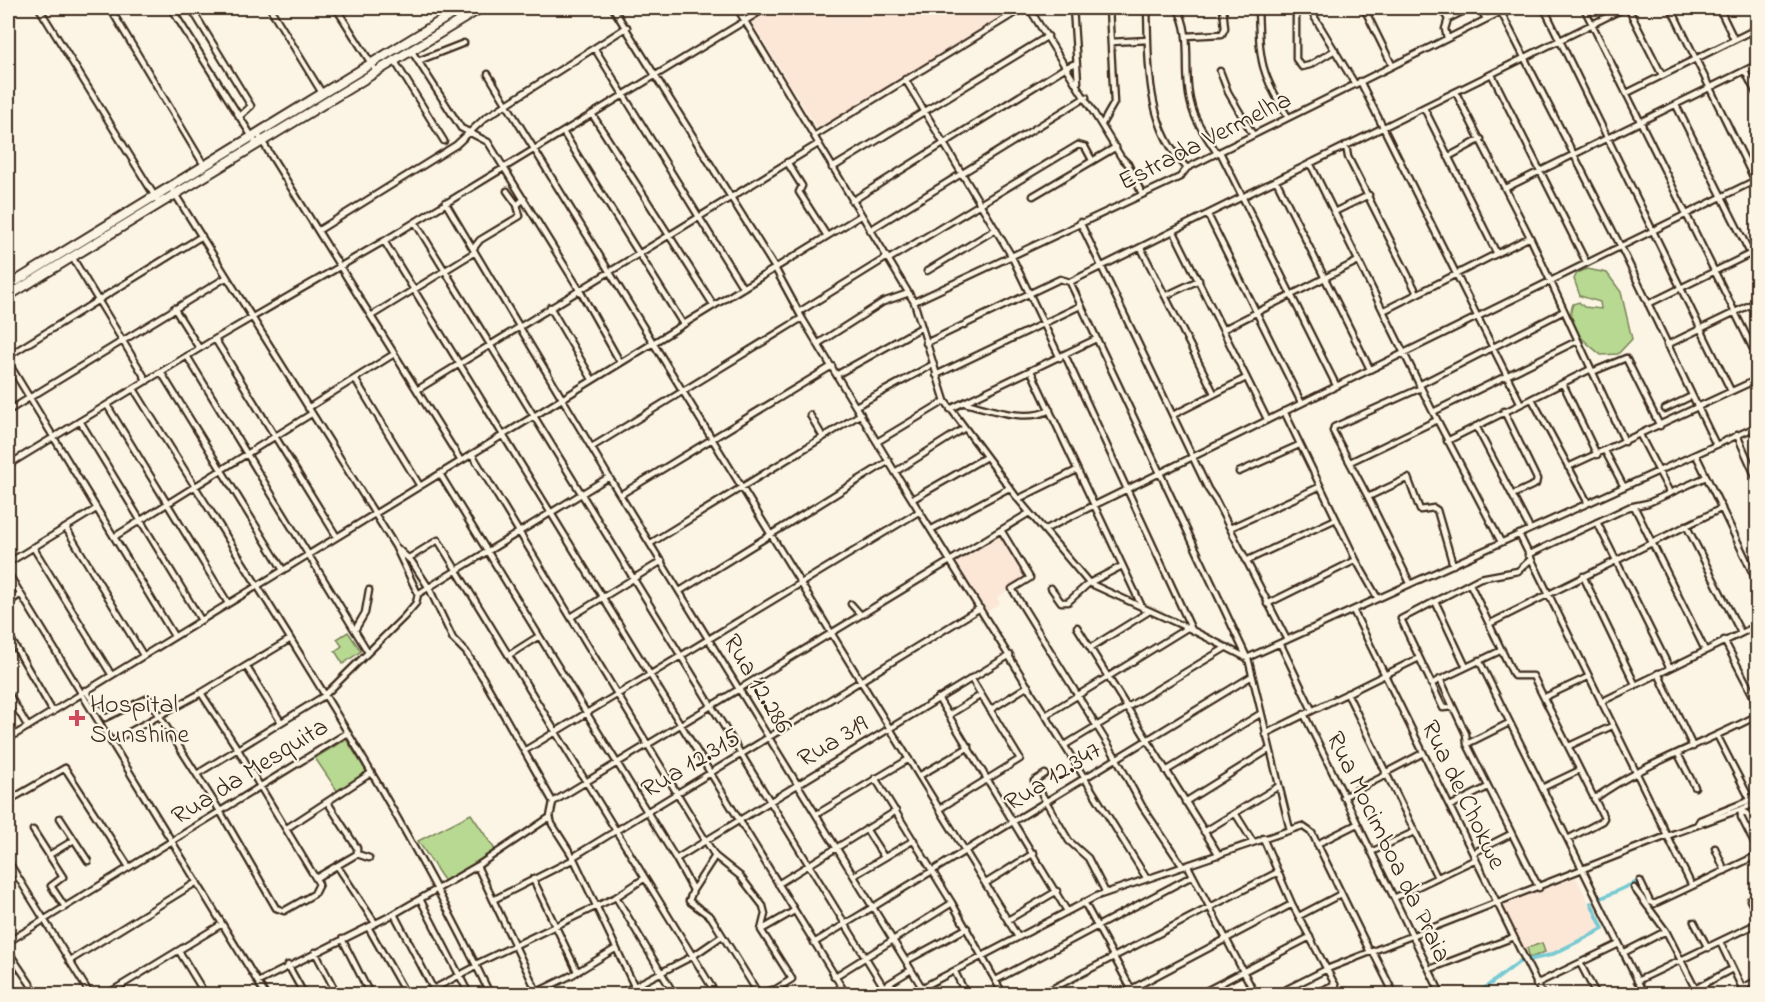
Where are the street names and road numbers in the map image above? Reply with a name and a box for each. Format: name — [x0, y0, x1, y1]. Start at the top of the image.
street label: Estrada Vermelha — [1112, 82, 1298, 202]
street label: Rua 12.286 — [712, 627, 801, 742]
street label: Rua 319 — [791, 706, 876, 779]
street label: Rua da Mesquita — [165, 709, 336, 836]
street label: Rua de Chokwe — [1410, 714, 1515, 877]
street label: Rua 12.315 — [635, 720, 749, 809]
street label: Rua Mocimboa da Praia — [1315, 725, 1460, 969]
street label: Rua 12.347 — [998, 733, 1110, 822]

